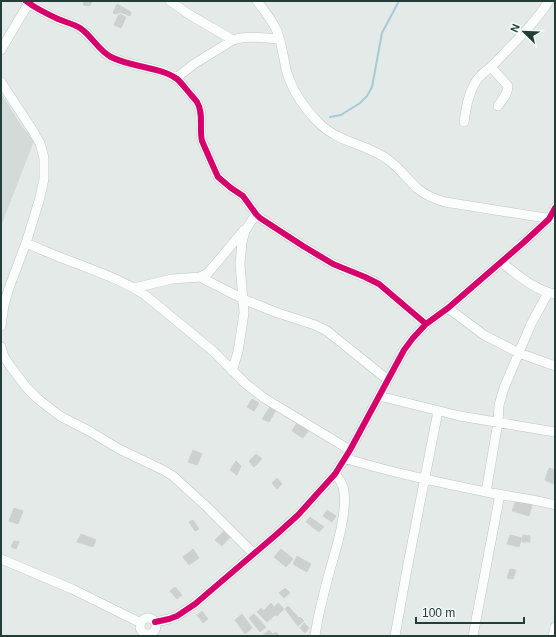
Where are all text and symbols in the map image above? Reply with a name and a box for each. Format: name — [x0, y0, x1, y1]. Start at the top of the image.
north arrow — [504, 12, 544, 52]
text: N — [508, 22, 522, 34]
scale bar — [416, 599, 524, 625]
text: 100 m — [422, 606, 455, 620]

